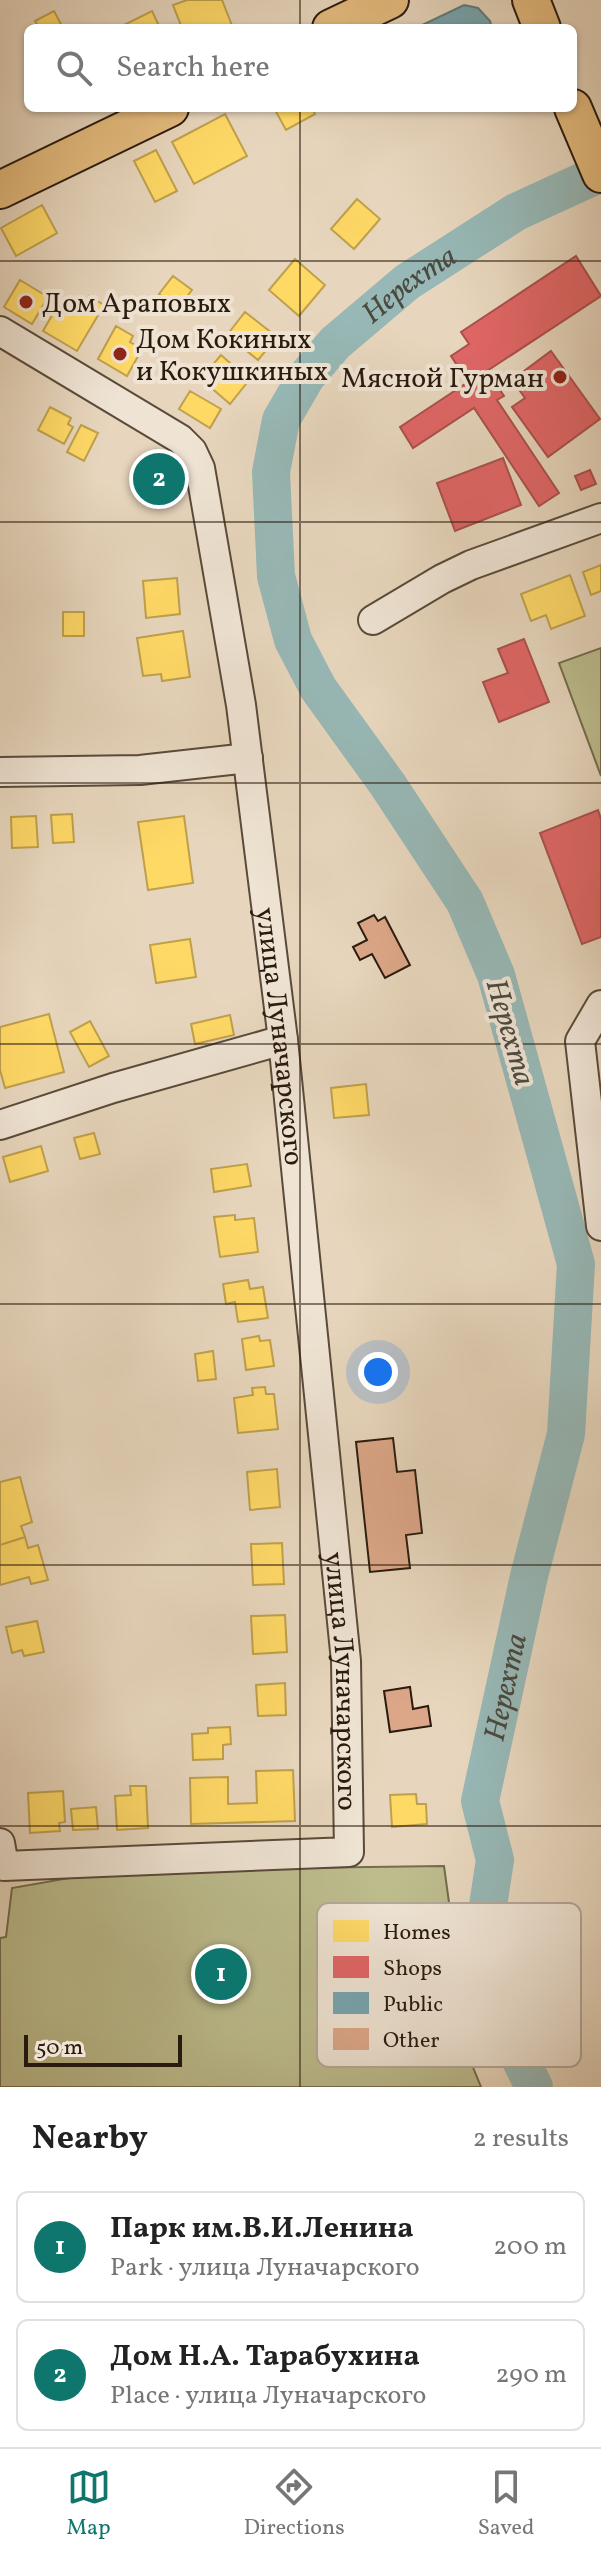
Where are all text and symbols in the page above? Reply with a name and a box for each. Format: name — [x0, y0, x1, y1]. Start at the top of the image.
search box — [24, 24, 577, 112]
icon: search — [52, 46, 96, 90]
text: Search here — [116, 47, 270, 89]
water label: Нерехта — [353, 236, 466, 335]
place label: Дом Араповых — [42, 285, 231, 324]
marker: Дом Араповых — [17, 293, 35, 311]
place label: Дом Кокиных и Кокушкиных — [136, 321, 328, 392]
marker: Дом Кокиных и Кокушкиных — [111, 345, 129, 363]
place label: Мясной Гурман — [341, 360, 544, 399]
marker: Мясной Гурман — [551, 368, 569, 386]
pin: 2 — [133, 449, 185, 509]
street label: улица Луначарского — [245, 905, 313, 1168]
water label: Нерехта — [474, 974, 544, 1091]
your location — [358, 1352, 398, 1392]
street label: улица Луначарского — [313, 1550, 365, 1811]
water label: Нерехта — [475, 1630, 539, 1745]
legend — [317, 1903, 581, 2067]
text: Homes — [383, 1918, 451, 1949]
pin: 1 — [195, 1944, 247, 2004]
text: Shops — [383, 1954, 442, 1985]
text: Public — [383, 1990, 443, 2021]
text: Other — [383, 2026, 440, 2057]
scale bar — [24, 2031, 182, 2067]
text: 50 m — [36, 2033, 83, 2064]
text: Nearby — [32, 2116, 148, 2163]
text: 2 results — [473, 2121, 569, 2157]
text: Парк им.В.И.Ленина — [110, 2208, 414, 2250]
text: 1 — [55, 2229, 65, 2265]
text: 200 m — [493, 2229, 567, 2265]
text: Park · улица Луначарского — [110, 2250, 420, 2286]
text: Дом Н.А. Тарабухина — [110, 2336, 420, 2378]
text: 2 — [53, 2357, 67, 2393]
text: 290 m — [495, 2357, 567, 2393]
text: Place · улица Луначарского — [110, 2378, 426, 2414]
tab: Map — [67, 2465, 111, 2544]
tab: Directions — [244, 2465, 345, 2544]
tab: Saved — [478, 2465, 534, 2544]

